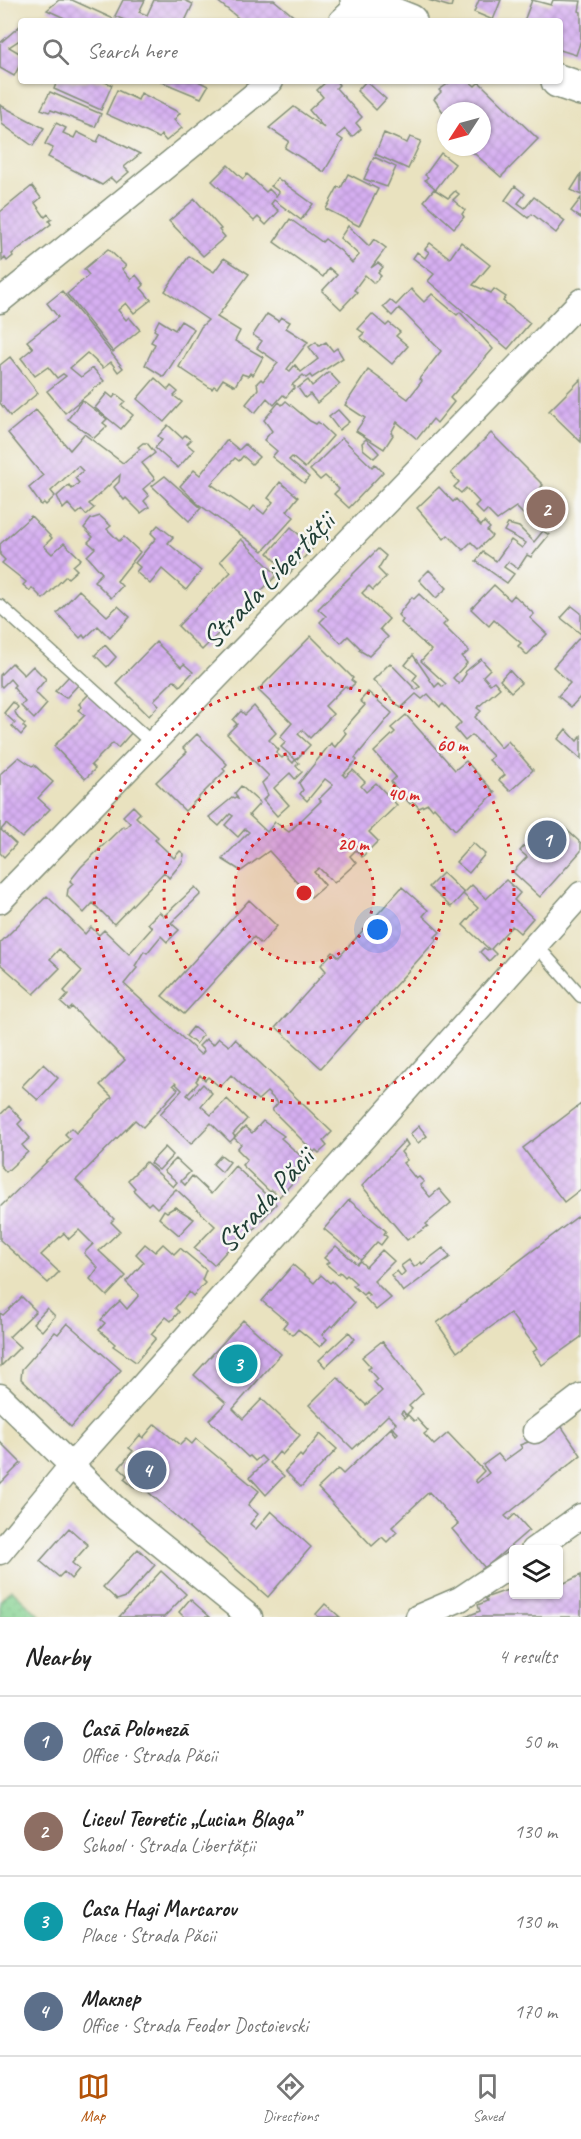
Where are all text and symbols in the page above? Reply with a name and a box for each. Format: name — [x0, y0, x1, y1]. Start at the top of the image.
search box — [18, 18, 563, 84]
icon: search — [39, 35, 72, 68]
text: Search here — [87, 37, 177, 65]
north arrow — [437, 102, 491, 156]
pin: 2 — [526, 486, 566, 532]
street label: Strada Libertății — [193, 501, 345, 657]
text: 60 m — [436, 734, 469, 756]
text: 40 m — [388, 783, 420, 805]
pin: 1 — [528, 818, 566, 862]
text: 20 m — [338, 833, 370, 855]
centre of rings — [294, 883, 314, 903]
your location — [363, 915, 392, 944]
street label: Strada Păcii — [208, 1137, 325, 1261]
pin: 3 — [218, 1342, 258, 1386]
pin: 4 — [128, 1448, 166, 1492]
map controls — [509, 1545, 563, 1599]
button: layers — [509, 1545, 563, 1599]
text: Nearby — [24, 1640, 89, 1673]
text: 4 results — [498, 1644, 557, 1669]
text: Casā Polonezā — [81, 1715, 187, 1743]
text: 1 — [39, 1729, 48, 1754]
text: 50 m — [523, 1729, 557, 1754]
text: Office · Strada Păcii — [81, 1743, 217, 1768]
text: Liceul Teoretic „Lucian Blaga” — [81, 1805, 299, 1833]
text: 2 — [39, 1819, 48, 1844]
text: 130 m — [514, 1819, 557, 1844]
text: School · Strada Libertății — [81, 1833, 255, 1858]
text: Casa Hagi Marcarov — [81, 1895, 236, 1923]
text: 3 — [39, 1909, 48, 1934]
text: 130 m — [514, 1909, 557, 1934]
text: Place · Strada Păcii — [81, 1923, 216, 1948]
text: Маклер — [81, 1985, 141, 2013]
text: 4 — [39, 1999, 48, 2024]
text: 170 m — [514, 1999, 557, 2024]
text: Office · Strada Fеodor Dostoievski — [81, 2013, 308, 2038]
tab: Map — [77, 2070, 110, 2126]
tab: Directions — [263, 2070, 318, 2126]
tab: Saved — [471, 2070, 504, 2126]

